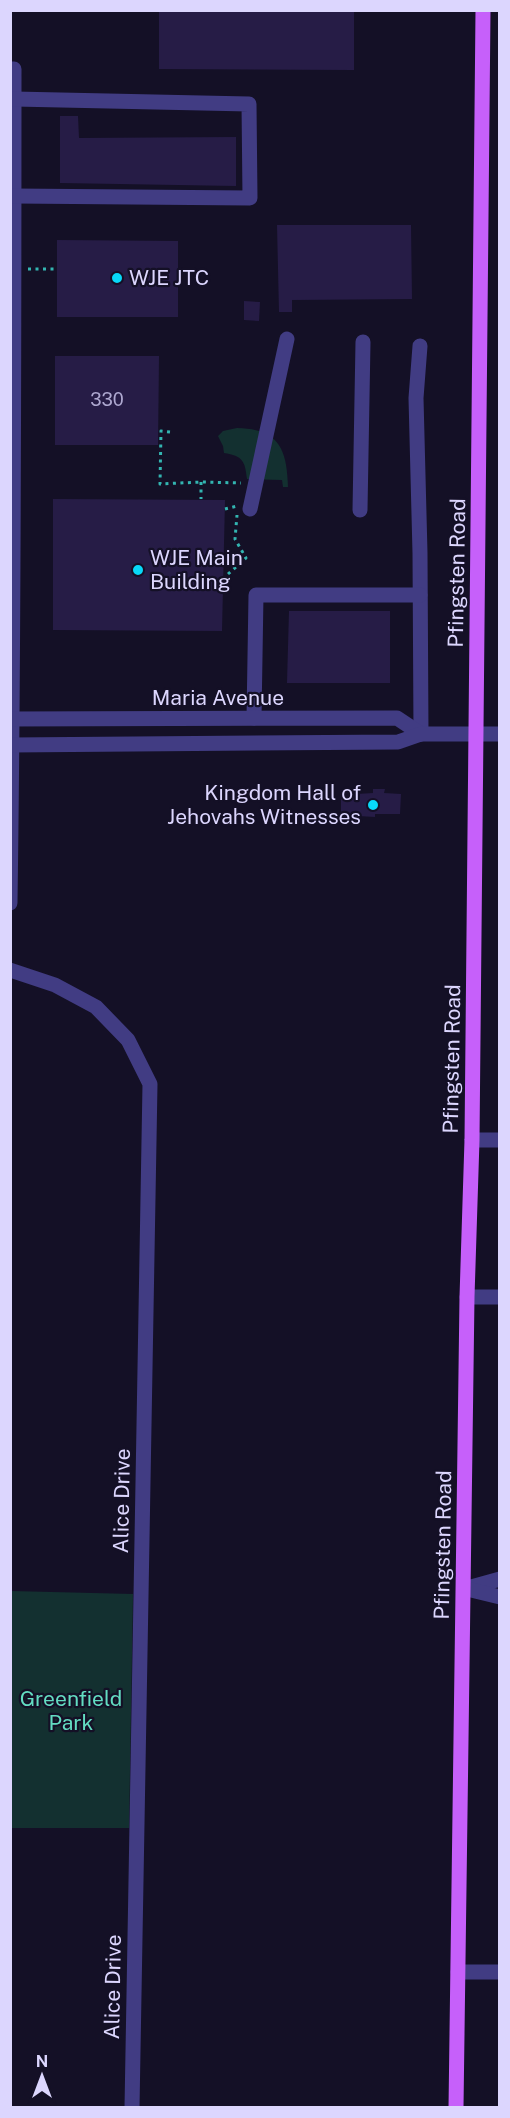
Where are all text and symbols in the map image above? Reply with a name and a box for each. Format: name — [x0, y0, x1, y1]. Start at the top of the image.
place label: WJE JTC — [129, 265, 209, 290]
marker: WJE JTC — [110, 271, 124, 285]
house number: 330 — [90, 389, 124, 410]
street label: Pfingsten Road — [443, 498, 470, 648]
place label: WJE Main Building — [150, 545, 243, 594]
marker: WJE Main Building — [131, 563, 145, 577]
street label: Maria Avenue — [152, 685, 284, 710]
place label: Kingdom Hall of Jehovahs Witnesses — [167, 780, 361, 829]
marker: Kingdom Hall of Jehovahs Witnesses — [366, 798, 380, 812]
street label: Pfingsten Road — [438, 984, 465, 1134]
street label: Alice Drive — [108, 1448, 135, 1554]
street label: Pfingsten Road — [429, 1470, 456, 1620]
park label: Greenfield Park — [20, 1686, 122, 1735]
street label: Alice Drive — [99, 1934, 126, 2040]
north arrow — [12, 2046, 72, 2106]
text: N — [36, 2052, 48, 2071]

